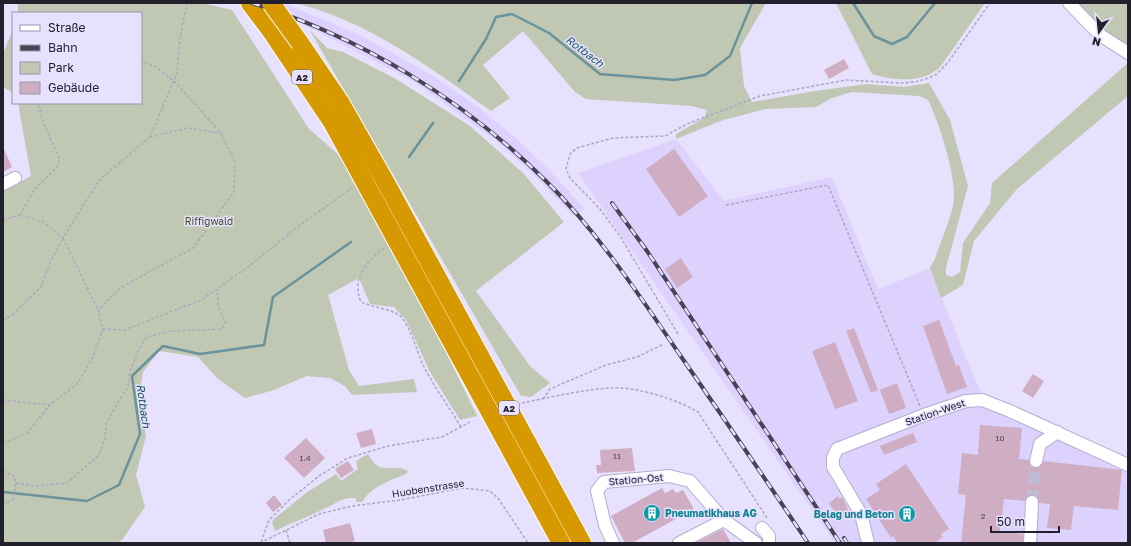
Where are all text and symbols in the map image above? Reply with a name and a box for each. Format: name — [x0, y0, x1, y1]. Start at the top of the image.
legend — [12, 12, 142, 104]
north arrow — [1079, 12, 1119, 52]
text: Straße — [48, 20, 86, 35]
water label: Rotbach — [563, 33, 608, 70]
text: N — [1091, 35, 1102, 50]
text: Bahn — [48, 40, 78, 55]
text: Park — [48, 60, 74, 75]
road number: A2 — [292, 70, 312, 84]
text: Gebäude — [48, 80, 99, 95]
park label: Riffigwald — [185, 215, 233, 227]
water label: Rotbach — [134, 383, 154, 430]
street label: Station-West — [903, 396, 967, 428]
road number: A2 — [499, 401, 519, 415]
house number: 10 — [996, 433, 1004, 443]
house number: 11 — [613, 451, 621, 461]
house number: 1.4 — [299, 453, 311, 463]
street label: Station-Ost — [608, 471, 664, 487]
street label: Huobenstrasse — [391, 476, 465, 500]
building icon: Pneumatikhaus AG — [642, 503, 662, 523]
building icon: Belag und Beton — [897, 504, 917, 524]
place label: Pneumatikhaus AG — [665, 507, 757, 519]
place label: Belag und Beton — [814, 508, 894, 520]
scale bar — [991, 508, 1059, 534]
house number: 2 — [981, 511, 986, 521]
text: 50 m — [997, 514, 1025, 529]

